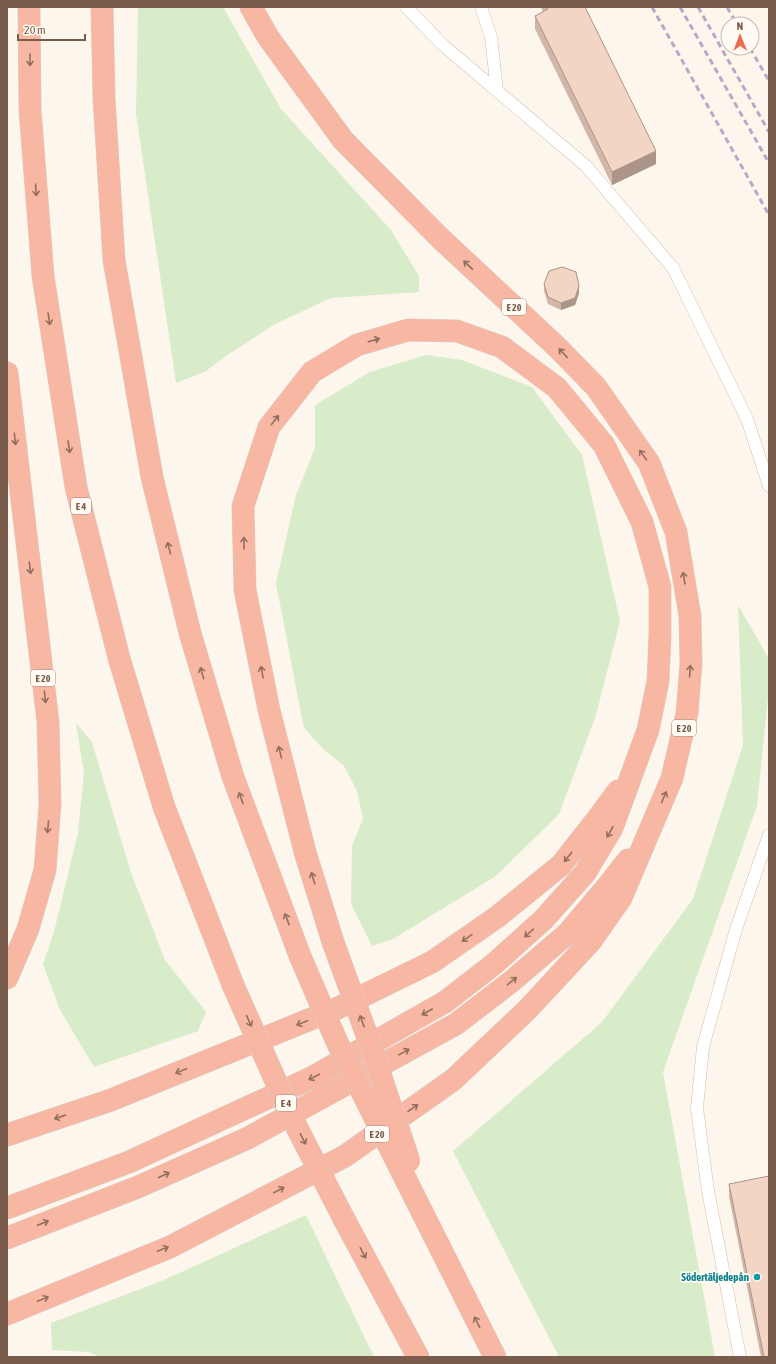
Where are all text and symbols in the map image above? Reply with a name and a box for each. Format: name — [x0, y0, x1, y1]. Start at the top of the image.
scale bar — [18, 16, 85, 42]
north arrow — [720, 16, 760, 56]
text: N — [736, 20, 743, 32]
text: 20 m — [24, 23, 46, 37]
one-way arrow — [26, 53, 34, 66]
one-way arrow — [32, 183, 40, 196]
one-way arrow — [463, 260, 473, 269]
road number: E 20 — [502, 299, 526, 315]
one-way arrow — [45, 312, 53, 325]
one-way arrow — [367, 336, 380, 343]
one-way arrow — [558, 348, 568, 358]
one-way arrow — [271, 414, 279, 425]
one-way arrow — [11, 432, 19, 445]
one-way arrow — [66, 441, 74, 454]
one-way arrow — [639, 450, 647, 461]
road number: E 4 — [71, 498, 91, 514]
one-way arrow — [240, 537, 248, 550]
one-way arrow — [165, 542, 173, 555]
one-way arrow — [27, 561, 34, 574]
one-way arrow — [680, 572, 688, 585]
one-way arrow — [687, 665, 694, 678]
one-way arrow — [257, 666, 265, 679]
one-way arrow — [198, 667, 205, 680]
road number: E 20 — [31, 670, 55, 686]
one-way arrow — [42, 690, 49, 703]
road number: E 20 — [672, 720, 696, 736]
one-way arrow — [276, 746, 283, 759]
one-way arrow — [237, 792, 245, 804]
one-way arrow — [660, 792, 668, 804]
one-way arrow — [45, 820, 52, 833]
one-way arrow — [605, 826, 613, 838]
one-way arrow — [564, 851, 573, 862]
one-way arrow — [309, 871, 316, 884]
one-way arrow — [282, 914, 290, 926]
one-way arrow — [524, 928, 534, 937]
one-way arrow — [462, 934, 473, 942]
one-way arrow — [507, 976, 518, 985]
one-way arrow — [421, 1009, 433, 1017]
one-way arrow — [246, 1014, 253, 1026]
one-way arrow — [357, 1015, 365, 1027]
one-way arrow — [296, 1019, 308, 1027]
one-way arrow — [398, 1048, 410, 1056]
one-way arrow — [176, 1068, 188, 1076]
one-way arrow — [308, 1074, 320, 1081]
road number: E 4 — [276, 1095, 296, 1111]
one-way arrow — [408, 1104, 419, 1112]
one-way arrow — [53, 1114, 66, 1121]
road number: E 20 — [365, 1126, 389, 1142]
one-way arrow — [300, 1133, 307, 1145]
one-way arrow — [158, 1171, 170, 1179]
one-way arrow — [273, 1186, 285, 1193]
one-way arrow — [37, 1219, 49, 1227]
one-way arrow — [157, 1245, 169, 1253]
one-way arrow — [359, 1247, 367, 1259]
place label: Södertäljedepån — [681, 1271, 749, 1283]
marker: Södertäljedepån — [752, 1272, 762, 1282]
one-way arrow — [37, 1294, 49, 1302]
one-way arrow — [473, 1316, 480, 1328]

